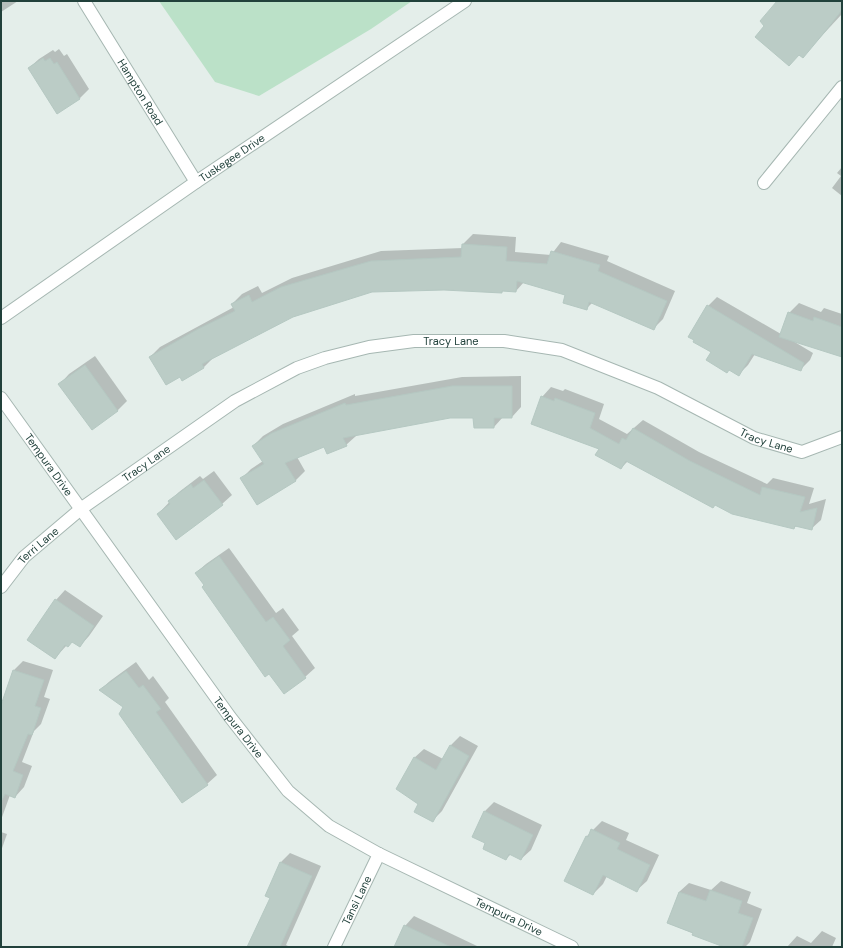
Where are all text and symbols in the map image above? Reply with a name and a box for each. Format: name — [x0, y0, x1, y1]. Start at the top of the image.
street label: Hampton Road — [114, 56, 166, 128]
street label: Tuskegee Drive — [196, 131, 267, 185]
street label: Tracy Lane — [423, 334, 479, 348]
street label: Tracy Lane — [737, 425, 795, 456]
street label: Tempura Drive — [22, 431, 76, 499]
street label: Tracy Lane — [119, 442, 173, 485]
street label: Terri Lane — [14, 524, 61, 566]
street label: Tempura Drive — [211, 694, 266, 761]
street label: Tansi Lane — [339, 873, 375, 927]
street label: Tempura Drive — [473, 894, 545, 939]

